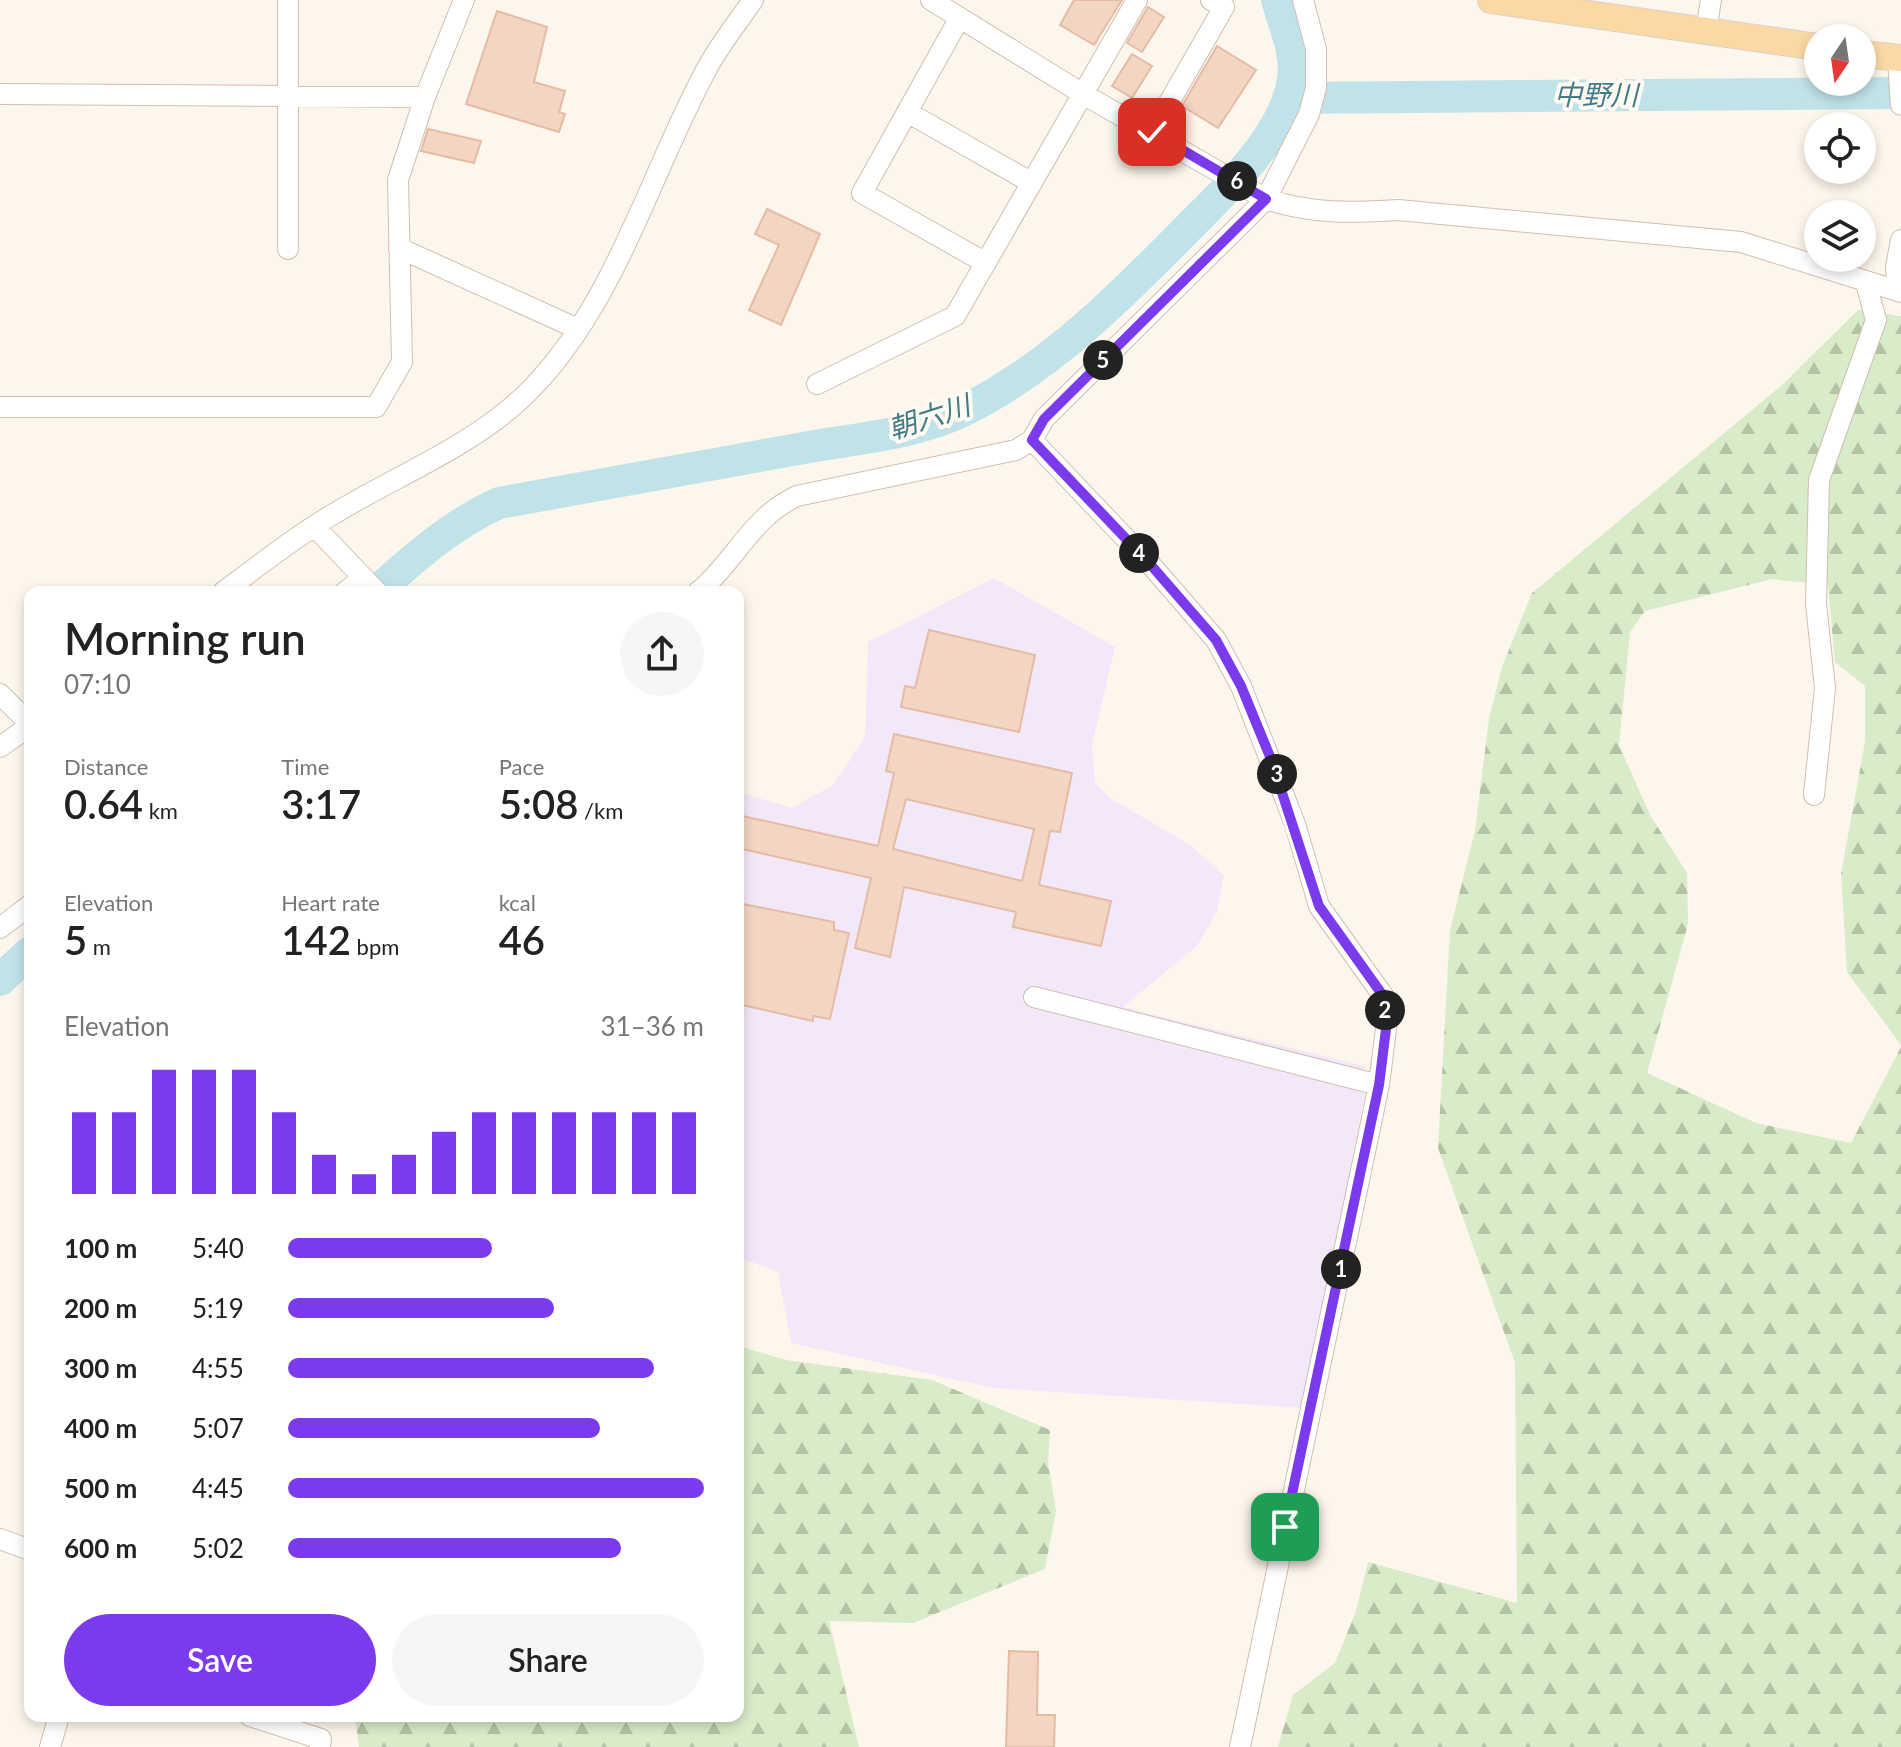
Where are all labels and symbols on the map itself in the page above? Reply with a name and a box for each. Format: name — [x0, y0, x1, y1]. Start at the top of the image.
north arrow — [1804, 24, 1876, 96]
water label: 中野川 — [1554, 77, 1641, 111]
pin — [1118, 98, 1186, 166]
pin: 6 — [1217, 161, 1257, 201]
pin: 5 — [1083, 340, 1123, 380]
water label: 朝六川 — [883, 386, 977, 445]
pin: 4 — [1119, 533, 1159, 573]
pin: 3 — [1257, 754, 1297, 794]
pin: 2 — [1365, 990, 1405, 1030]
pin: 1 — [1321, 1249, 1361, 1289]
pin — [1251, 1493, 1319, 1561]

